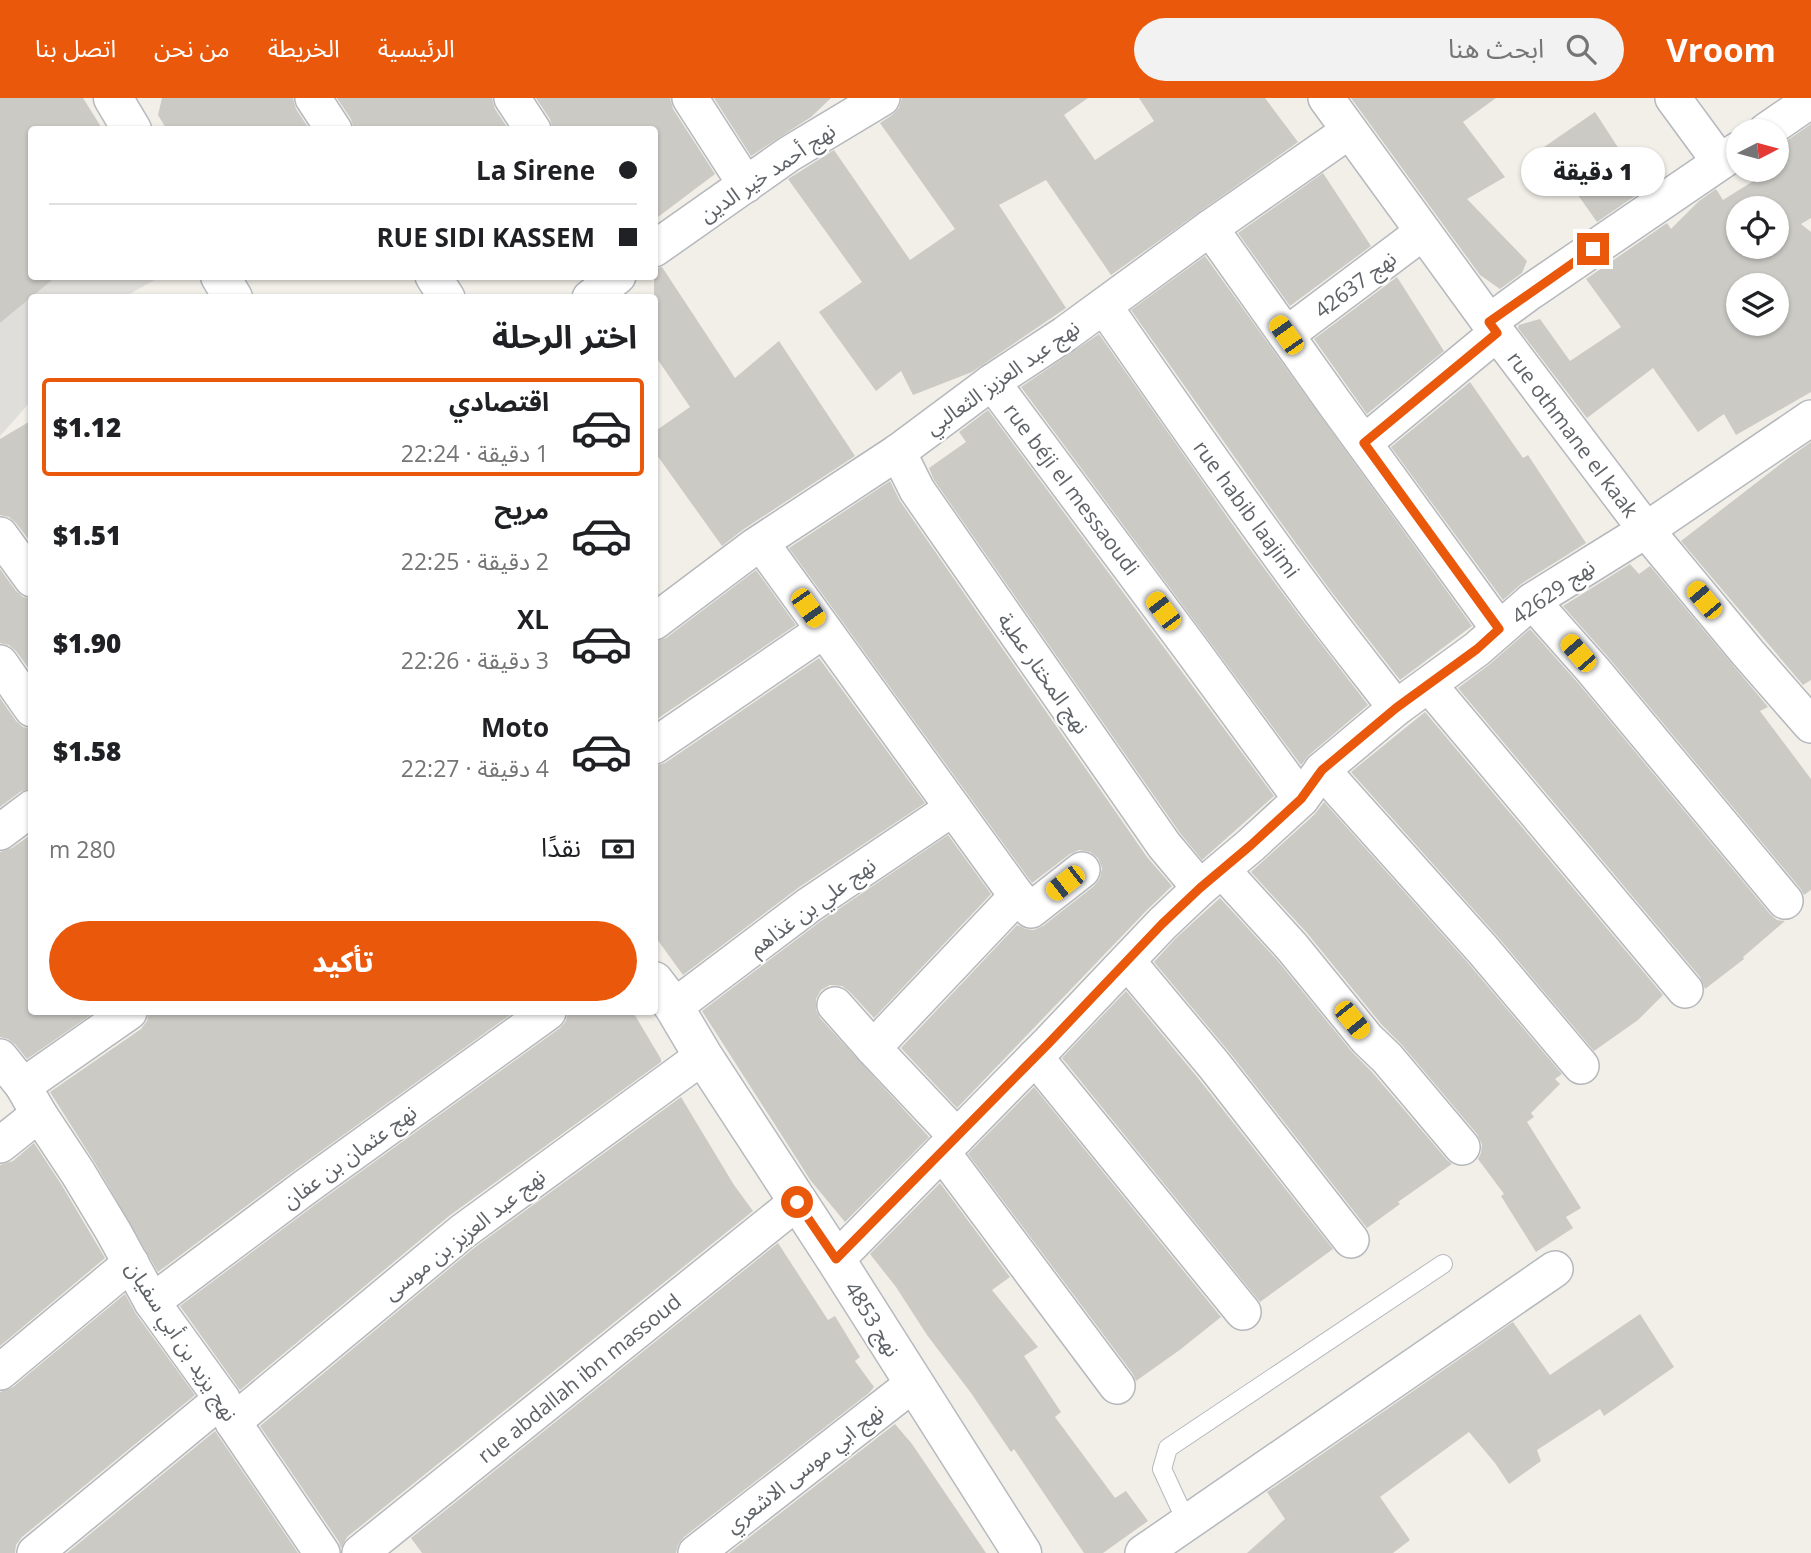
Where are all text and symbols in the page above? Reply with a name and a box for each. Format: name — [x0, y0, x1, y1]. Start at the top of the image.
search box — [1134, 18, 1624, 81]
text: Vroom — [1666, 27, 1776, 72]
text: ابحث هنا — [1448, 30, 1544, 66]
icon: search — [1562, 30, 1600, 68]
text: اتصل بنا — [35, 31, 116, 64]
text: من نحن — [154, 31, 230, 64]
text: الخريطة — [268, 31, 340, 64]
text: الرئيسية — [378, 31, 455, 64]
street label: نهج أحمد خير الدين — [693, 116, 842, 230]
north arrow — [1726, 119, 1788, 182]
map controls — [1726, 119, 1789, 336]
callout: 1 دقيقة — [1521, 148, 1665, 197]
text: La Sirene — [476, 152, 595, 188]
text: 1 دقيقة — [1553, 155, 1633, 187]
button: locate — [1726, 196, 1789, 259]
text: RUE SIDI KASSEM — [376, 219, 595, 255]
route end — [1577, 233, 1609, 265]
street label: نهج 42637 — [1308, 244, 1403, 325]
button: layers — [1726, 273, 1789, 336]
car — [1266, 312, 1307, 358]
street label: نهج عبد العزيز الثعالبي — [919, 313, 1086, 443]
text: اختر الرحلة — [492, 314, 637, 357]
street label: rue othmane el kaak — [1501, 345, 1645, 523]
text: اقتصادي — [449, 383, 549, 419]
icon: car — [570, 396, 633, 459]
street label: rue béji el messaoudi — [998, 397, 1146, 581]
text: $1.12 — [53, 409, 121, 445]
street label: rue habib laajimi — [1188, 435, 1306, 583]
text: 1 دقيقة · 22:24 — [401, 437, 549, 469]
text: مريح — [494, 491, 549, 527]
icon: car — [570, 504, 633, 567]
text: $1.51 — [53, 517, 121, 553]
text: 2 دقيقة · 22:25 — [401, 545, 549, 577]
street label: نهج 42629 — [1506, 552, 1601, 631]
car — [1683, 577, 1726, 623]
car — [788, 585, 829, 631]
car — [1142, 588, 1185, 634]
text: XL — [517, 601, 549, 637]
street label: نهج المختار عطية — [990, 607, 1096, 740]
icon: car — [570, 612, 633, 675]
text: $1.90 — [53, 625, 121, 661]
car — [1557, 630, 1600, 676]
text: 3 دقيقة · 22:26 — [401, 644, 549, 676]
text: Moto — [481, 709, 549, 745]
icon: car — [570, 720, 633, 783]
text: $1.58 — [53, 733, 121, 769]
text: 4 دقيقة · 22:27 — [401, 752, 549, 784]
text: نقدًا — [541, 829, 581, 865]
icon: cash — [599, 830, 637, 868]
text: 280 m — [49, 833, 116, 865]
street label: نهج علي بن غذاهم — [743, 851, 883, 964]
car — [1042, 862, 1089, 904]
button: تأكيد — [49, 921, 637, 1001]
car — [1331, 997, 1374, 1043]
street label: نهج عثمان بن عفان — [276, 1098, 423, 1216]
street label: نهج عبد العزيز بن موسى — [377, 1162, 552, 1308]
route start — [781, 1186, 813, 1218]
street label: نهج يزيد بن أبي سفيان — [117, 1256, 244, 1428]
street label: نهج 4853 — [837, 1276, 907, 1363]
street label: rue abdallah ibn massoud — [471, 1287, 687, 1469]
street label: نهج ابي موسى الاشعري — [719, 1397, 891, 1541]

